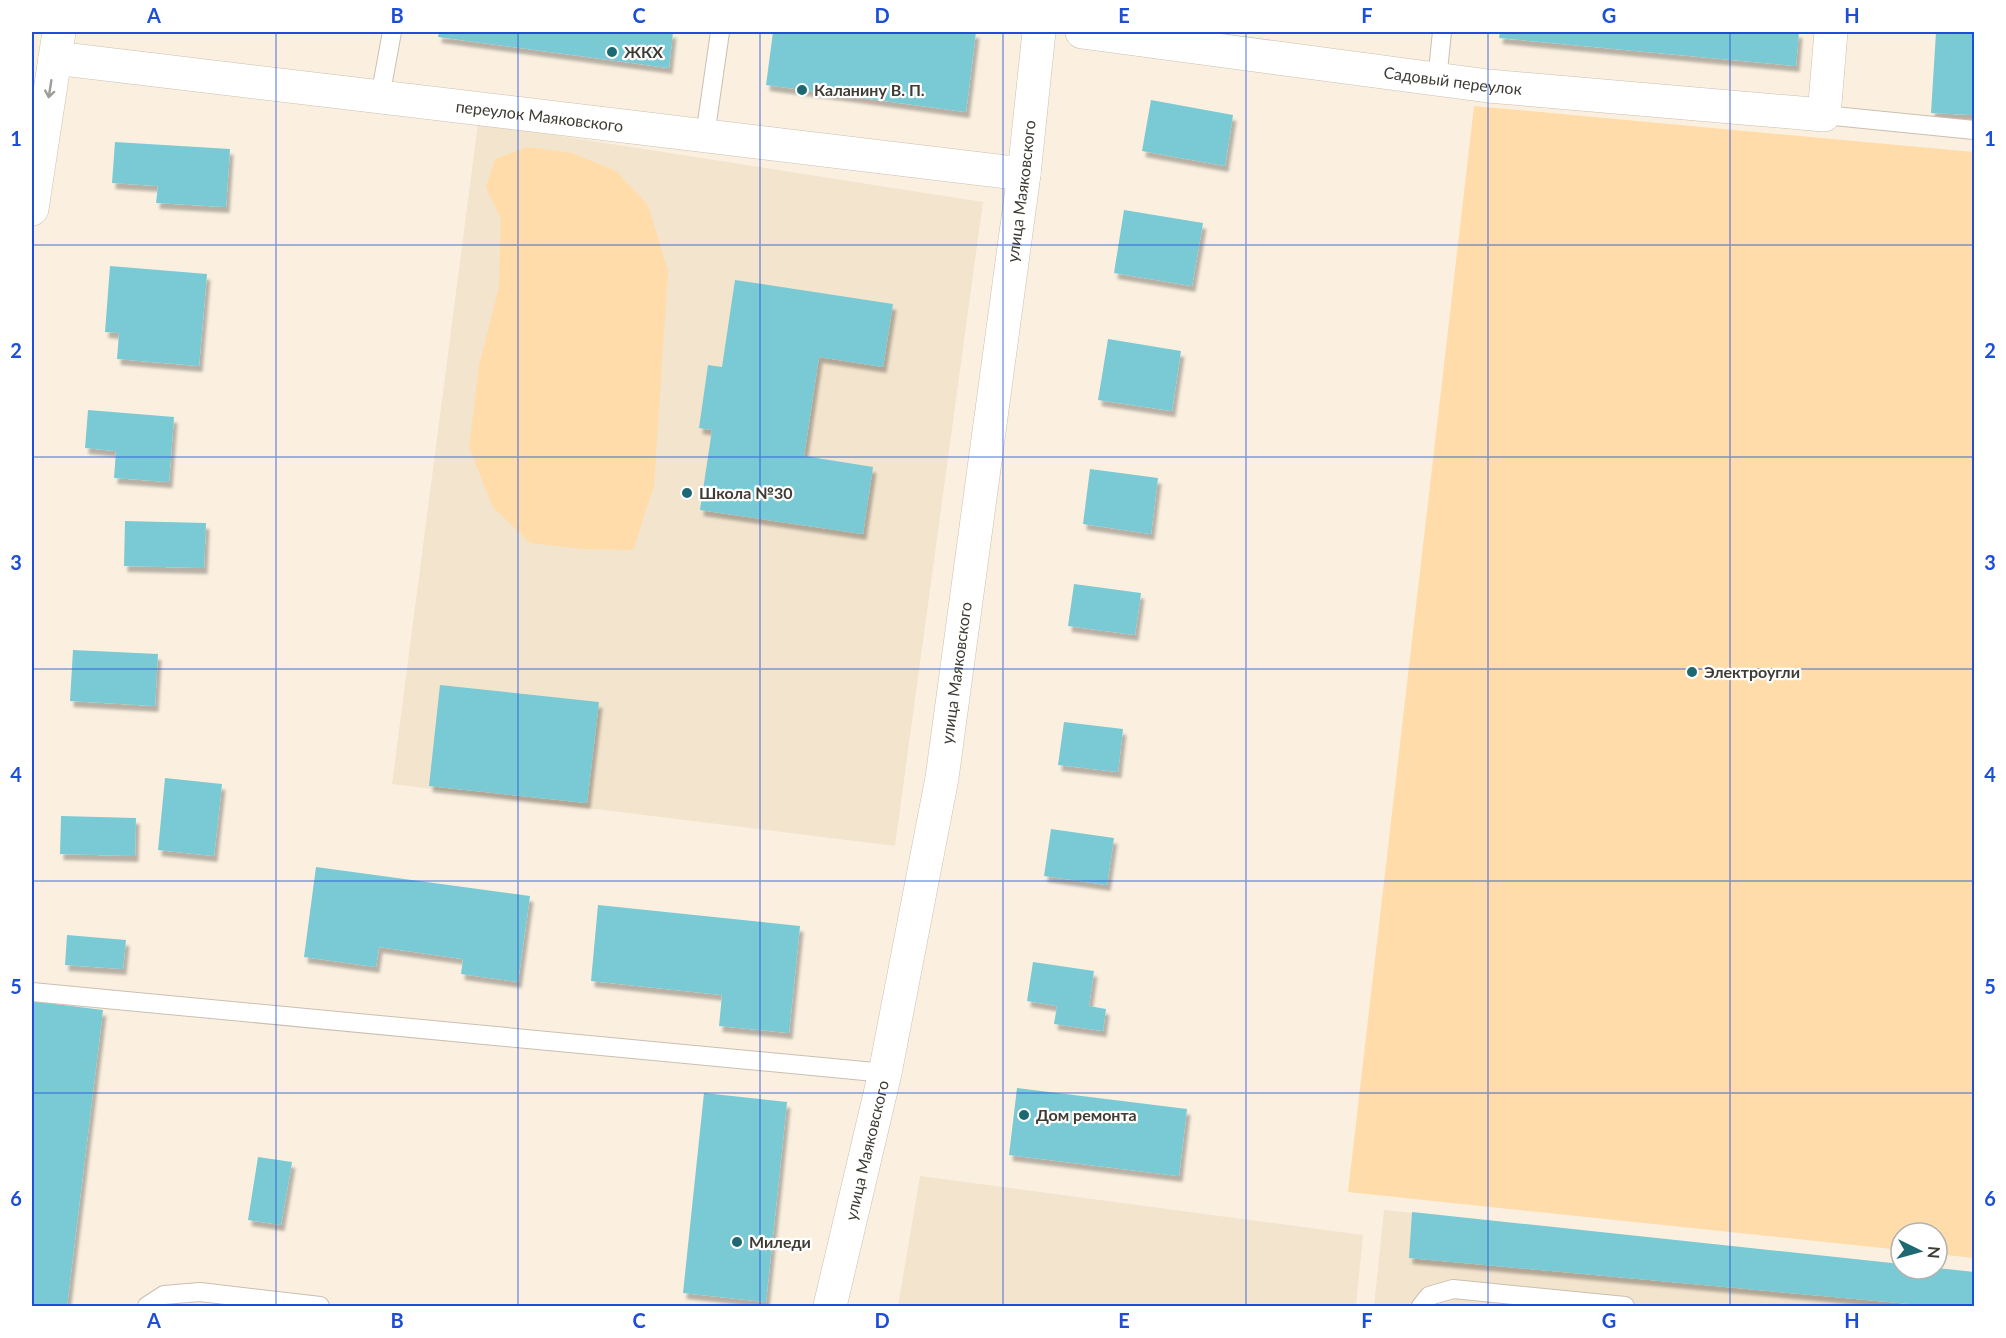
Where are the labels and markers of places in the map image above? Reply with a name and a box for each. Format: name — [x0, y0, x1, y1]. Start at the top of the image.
place label: ЖКХ — [624, 42, 663, 61]
marker: ЖКХ — [605, 45, 619, 59]
place label: Каланину В. П. — [814, 80, 925, 99]
marker: Каланину В. П. — [795, 83, 809, 97]
place label: Школа №30 — [699, 483, 793, 502]
marker: Школа №30 — [680, 486, 694, 500]
place label: Электроугли — [1704, 662, 1800, 681]
marker: Электроугли — [1685, 665, 1699, 679]
place label: Дом ремонта — [1036, 1105, 1137, 1124]
marker: Дом ремонта — [1017, 1108, 1031, 1122]
place label: Миледи — [749, 1232, 811, 1251]
marker: Миледи — [730, 1235, 744, 1249]

